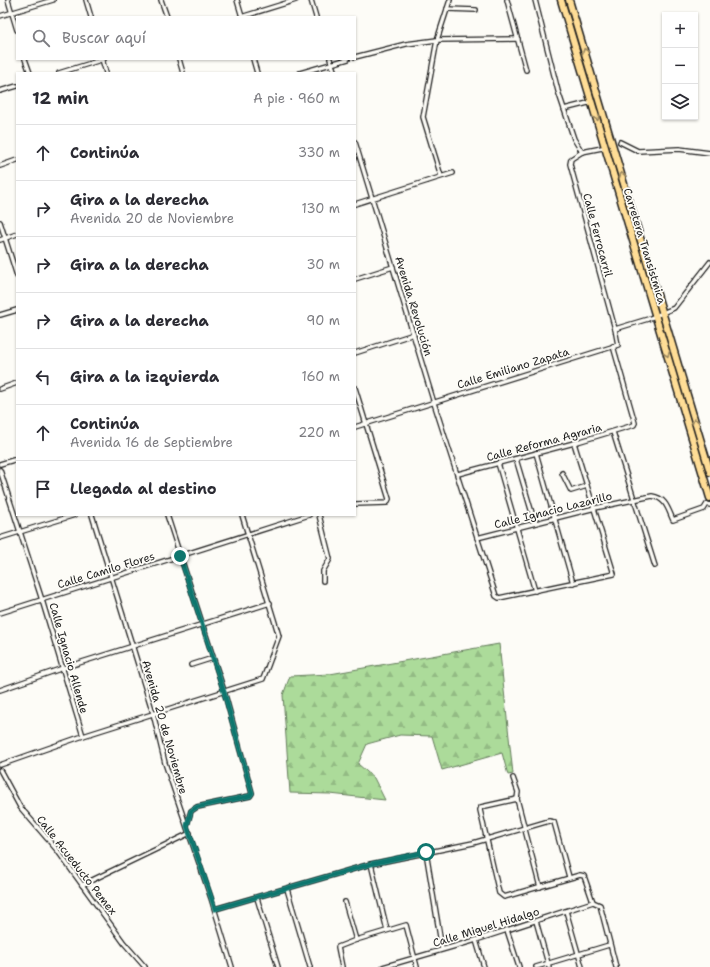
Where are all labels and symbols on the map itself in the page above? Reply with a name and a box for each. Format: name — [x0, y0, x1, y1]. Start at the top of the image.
one-way arrow — [581, 48, 590, 55]
one-way arrow — [592, 114, 601, 121]
one-way arrow — [618, 172, 627, 179]
street label: Carretera Transistmica — [620, 186, 669, 306]
street label: Calle Ferrocarril — [579, 192, 616, 279]
street label: Avenida Revolución — [391, 254, 436, 358]
street label: Calle Emiliano Zapata — [455, 344, 571, 393]
one-way arrow — [662, 350, 671, 357]
one-way arrow — [691, 417, 700, 424]
street label: Calle Reforma Agraria — [485, 420, 604, 465]
street label: Calle Ignacio Lazarillo — [493, 489, 614, 532]
route end — [171, 547, 189, 565]
street label: Calle Camilo Flores — [56, 549, 157, 592]
street label: Calle Ignacio Allende — [46, 601, 92, 715]
street label: Avenida 20 de Noviembre — [138, 658, 191, 796]
street label: Calle Acueducto Pemex — [33, 813, 120, 918]
route start — [417, 843, 435, 861]
street label: Calle Miguel Hidalgo — [431, 904, 542, 951]

